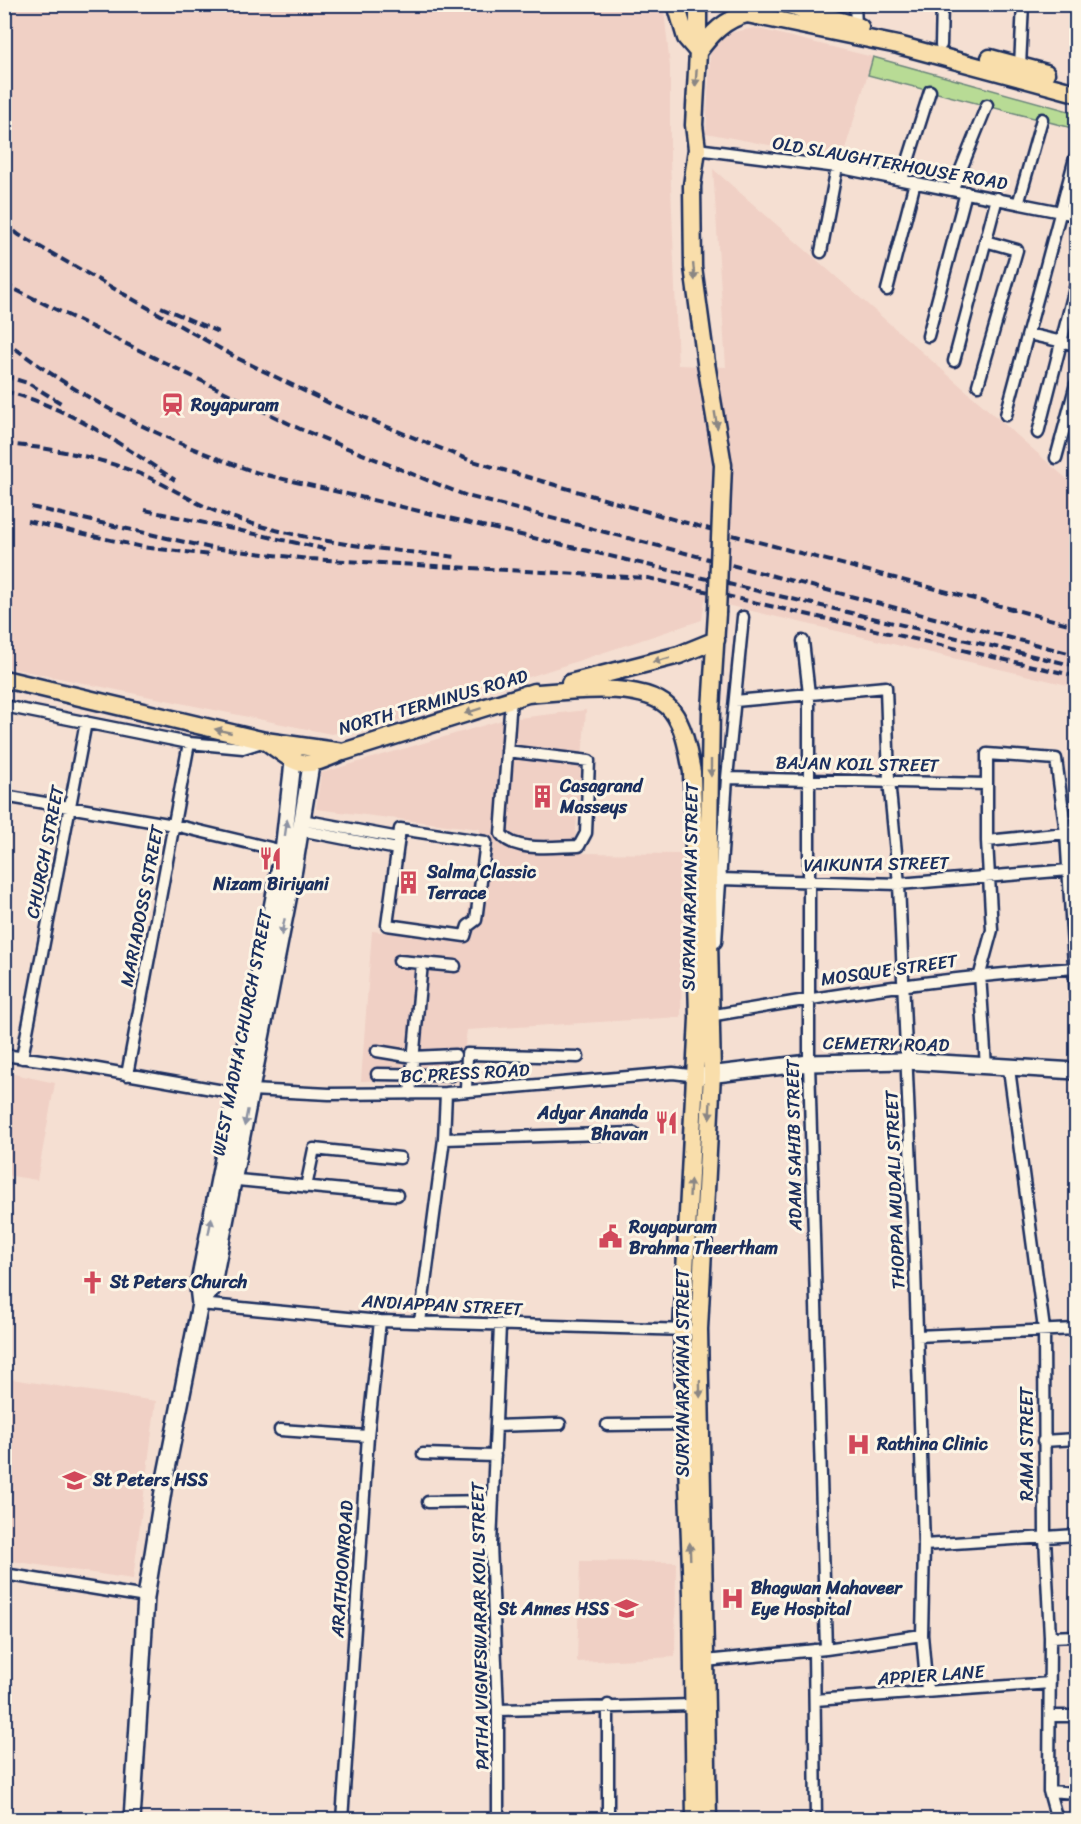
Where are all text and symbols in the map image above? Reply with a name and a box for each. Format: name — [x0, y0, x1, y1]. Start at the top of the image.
one-way arrow — [691, 68, 700, 87]
street label: OLD SLAUGHTERHOUSE ROAD — [770, 127, 1010, 199]
one-way arrow — [689, 263, 699, 282]
place label: Royapuram — [190, 389, 279, 421]
station icon: Royapuram — [160, 392, 186, 418]
one-way arrow — [712, 411, 721, 430]
one-way arrow — [652, 656, 670, 665]
street label: NORTH TERMINUS ROAD — [334, 660, 532, 744]
one-way arrow — [464, 707, 482, 716]
one-way arrow — [214, 726, 232, 736]
street label: BAJAN KOIL STREET — [775, 747, 940, 781]
one-way arrow — [706, 759, 716, 778]
place label: Casagrand Masseys — [559, 770, 644, 823]
street label: SURYANARAYANA STREET — [672, 781, 708, 991]
street label: CHURCH STREET — [16, 782, 74, 921]
building icon: Casagrand Masseys — [529, 783, 555, 809]
one-way arrow — [281, 819, 290, 838]
street label: MARIADOSS STREET — [111, 821, 174, 989]
restaurant icon: Nizam Biriyani — [258, 845, 284, 871]
street label: VAIKUNTA STREET — [803, 847, 950, 881]
place label: Salma Classic Terrace — [426, 856, 537, 909]
place label: Nizam Biriyani — [212, 868, 330, 900]
building icon: Salma Classic Terrace — [396, 869, 422, 895]
street label: WEST MADHA CHURCH STREET — [202, 906, 282, 1159]
one-way arrow — [278, 917, 287, 936]
street label: MOSQUE STREET — [819, 944, 960, 995]
street label: CEMETRY ROAD — [823, 1027, 950, 1061]
street label: BC PRESS ROAD — [400, 1054, 531, 1092]
street label: ADAM SAHIB STREET — [776, 1058, 812, 1232]
street label: THOPPA MUDALI STREET — [875, 1089, 914, 1290]
place label: Adyar Ananda Bhavan — [537, 1097, 649, 1150]
one-way arrow — [705, 1101, 714, 1120]
one-way arrow — [241, 1109, 250, 1128]
restaurant icon: Adyar Ananda Bhavan — [653, 1110, 679, 1136]
one-way arrow — [686, 1179, 695, 1198]
place label: Royapuram Brahma Theertham — [628, 1211, 778, 1264]
one-way arrow — [206, 1217, 215, 1236]
public building icon: Royapuram Brahma Theertham — [598, 1224, 624, 1250]
place label: St Peters Church — [109, 1266, 248, 1298]
street label: SURYANARAYANA STREET — [667, 1268, 699, 1477]
church icon: St Peters Church — [79, 1269, 105, 1295]
street label: ANDIAPPAN STREET — [360, 1285, 524, 1325]
one-way arrow — [695, 1380, 705, 1399]
street label: RAMA STREET — [1011, 1386, 1043, 1501]
place label: Rathina Clinic — [876, 1428, 989, 1460]
hospital icon: Rathina Clinic — [846, 1431, 872, 1457]
place label: St Peters HSS — [92, 1464, 208, 1496]
school or university icon: St Peters HSS — [62, 1467, 88, 1493]
street label: PATHA VIGNESWARAR KOIL STREET — [461, 1481, 499, 1770]
street label: ARATHOONROAD — [321, 1499, 363, 1640]
one-way arrow — [685, 1542, 694, 1561]
place label: Bhagwan Mahaveer Eye Hospital — [751, 1572, 903, 1625]
hospital icon: Bhagwan Mahaveer Eye Hospital — [720, 1585, 746, 1611]
place label: St Annes HSS — [497, 1593, 609, 1625]
school or university icon: St Annes HSS — [614, 1596, 640, 1622]
street label: APPIER LANE — [876, 1655, 986, 1695]

